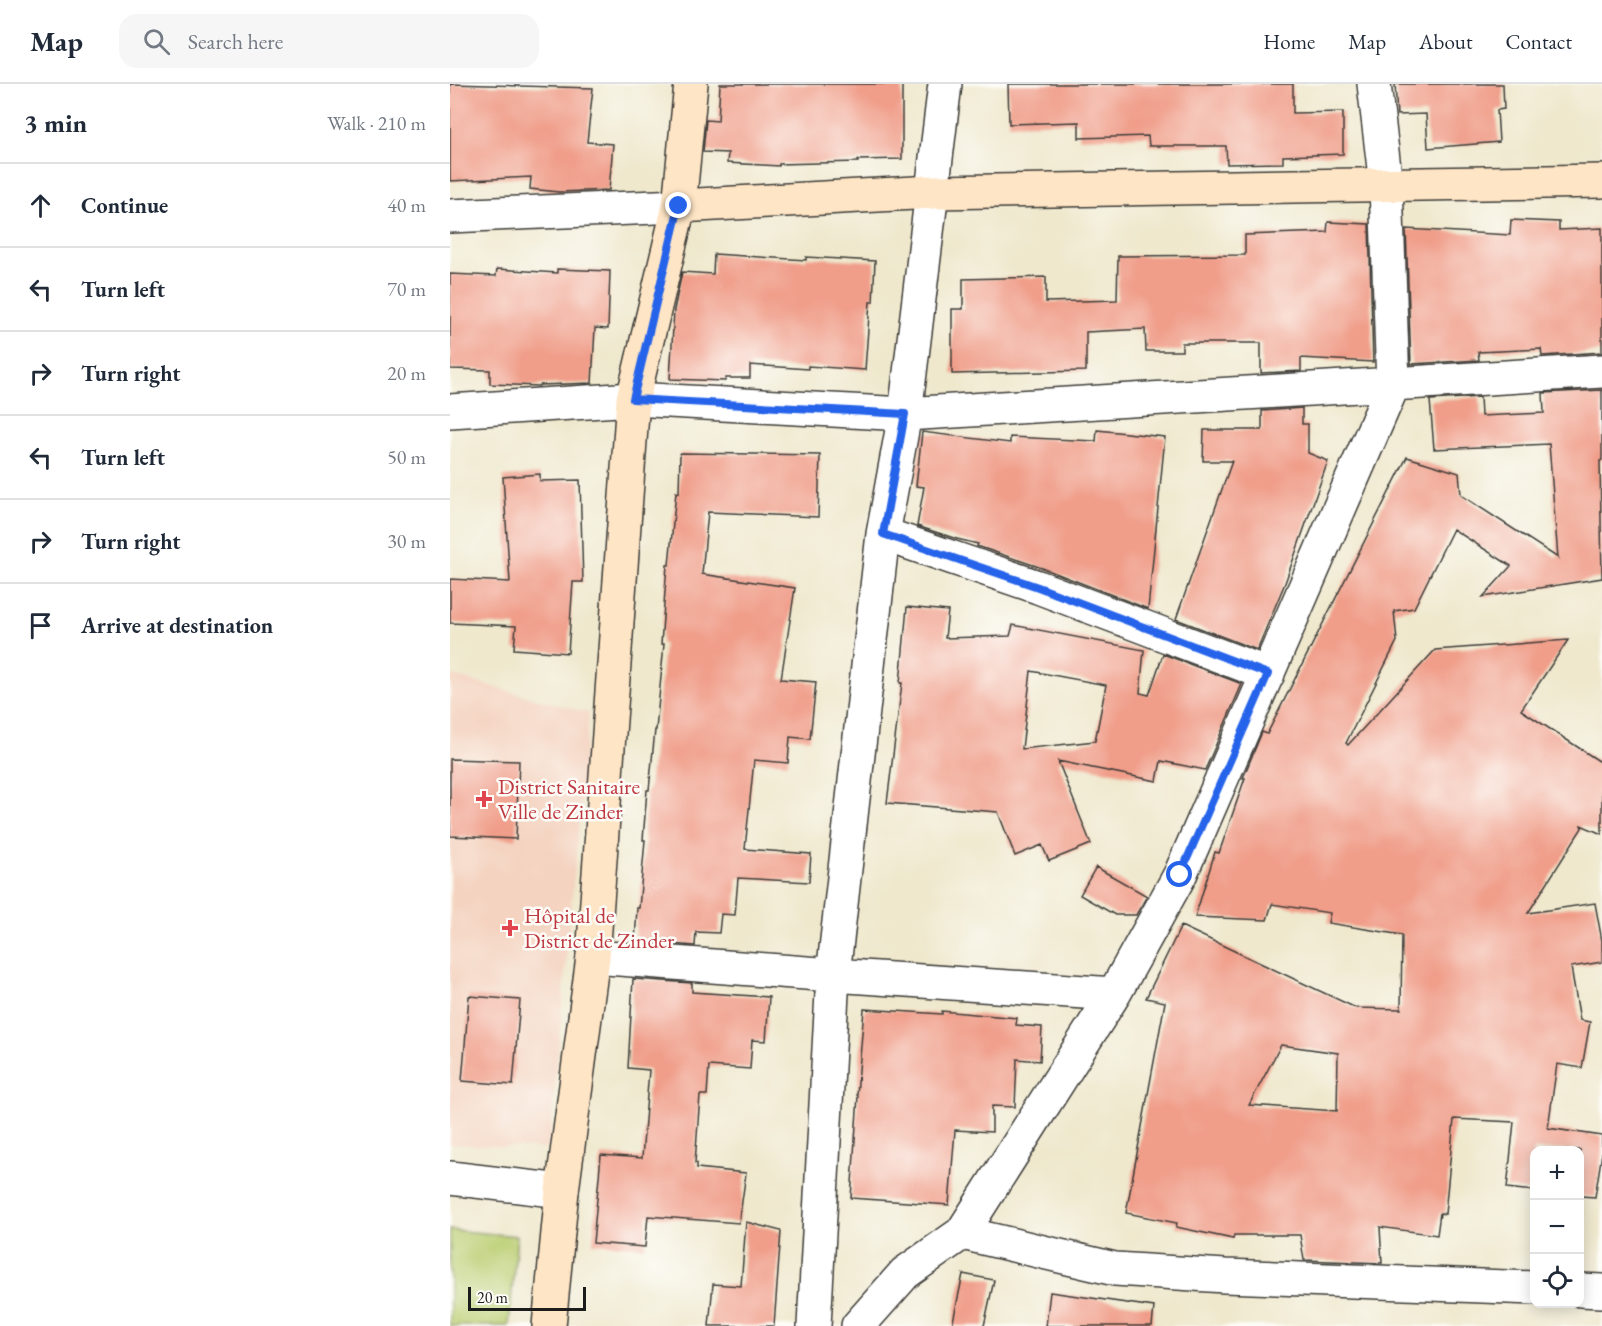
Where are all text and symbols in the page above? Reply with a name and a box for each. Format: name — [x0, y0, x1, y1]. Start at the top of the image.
search box — [119, 14, 539, 68]
text: Map — [30, 23, 83, 59]
icon: search — [140, 25, 173, 58]
text: Search here — [188, 27, 283, 56]
text: Home — [1263, 28, 1315, 55]
text: Map — [1348, 28, 1386, 55]
text: About — [1419, 28, 1472, 55]
text: Contact — [1505, 28, 1572, 55]
text: 3 min — [24, 106, 87, 140]
text: Walk · 210 m — [327, 110, 426, 136]
icon: ahead — [24, 189, 57, 222]
text: Continue — [81, 191, 168, 220]
text: 40 m — [387, 192, 426, 218]
route end — [665, 192, 691, 218]
icon: left — [24, 273, 57, 306]
text: Turn left — [81, 275, 165, 304]
text: 70 m — [387, 276, 426, 302]
icon: right — [24, 357, 57, 390]
text: Turn right — [81, 359, 180, 388]
text: 20 m — [387, 360, 426, 386]
icon: left — [24, 441, 57, 474]
text: Turn left — [81, 443, 165, 472]
text: 50 m — [387, 444, 426, 470]
icon: right — [24, 525, 57, 558]
text: Turn right — [81, 527, 180, 556]
text: 30 m — [387, 528, 426, 554]
icon: arrive — [24, 609, 57, 642]
text: Arrive at destination — [81, 611, 273, 640]
place label: District Sanitaire Ville de Zinder — [498, 772, 640, 826]
marker: District Sanitaire Ville de Zinder — [475, 790, 493, 808]
route start — [1166, 861, 1192, 887]
place label: Hôpital de District de Zinder — [524, 901, 675, 955]
marker: Hôpital de District de Zinder — [501, 919, 519, 937]
map controls — [1530, 1146, 1584, 1308]
button: + — [1530, 1146, 1584, 1200]
button: − — [1530, 1200, 1584, 1254]
button: locate — [1530, 1254, 1584, 1308]
scale bar — [468, 1284, 586, 1312]
text: 20 m — [477, 1287, 508, 1308]

